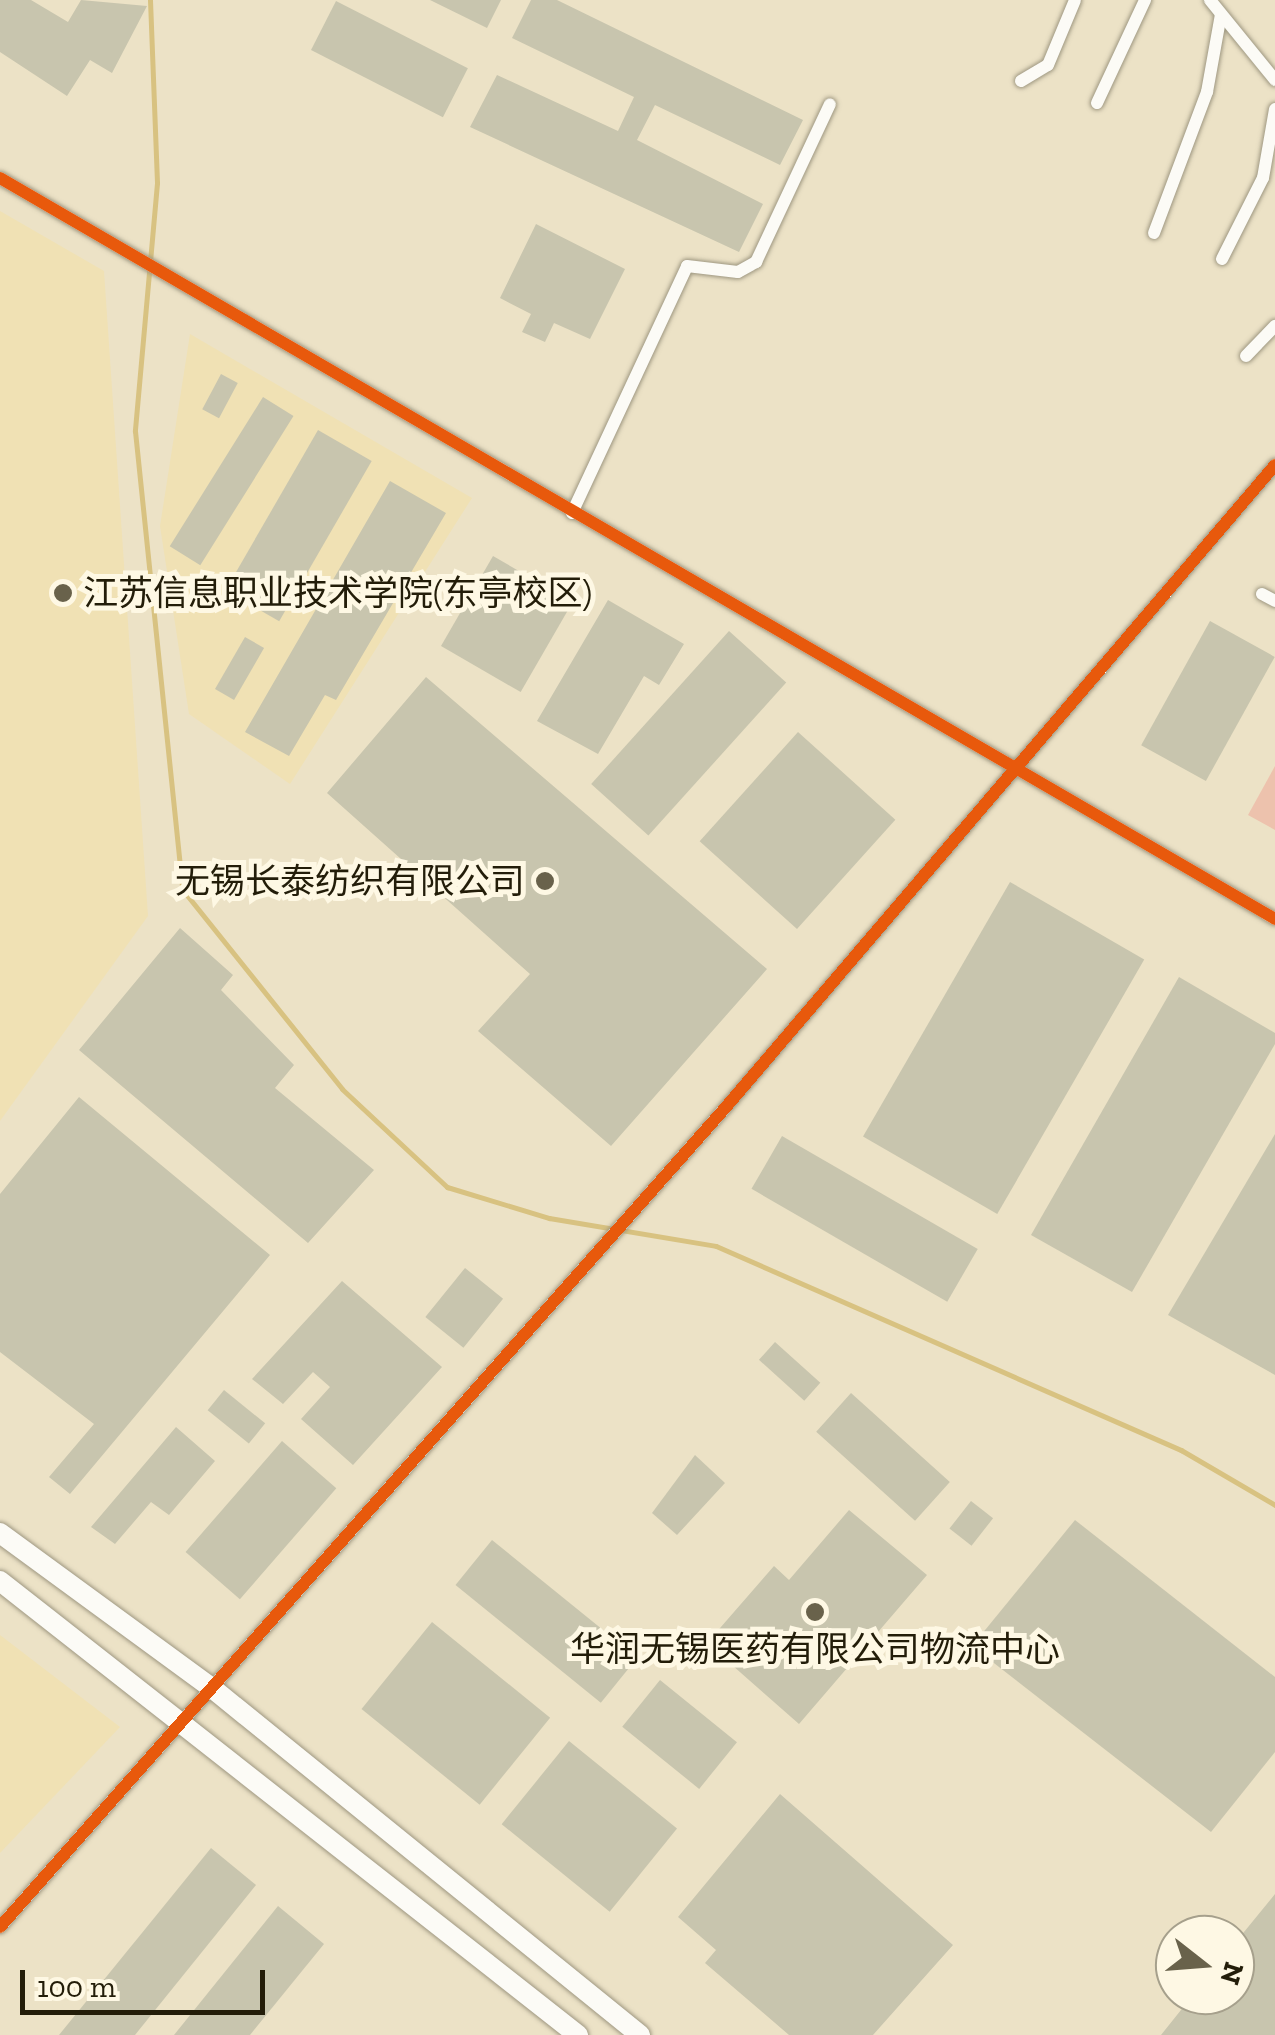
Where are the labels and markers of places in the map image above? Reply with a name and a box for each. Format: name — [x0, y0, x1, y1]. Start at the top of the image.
place label: 江苏信息职业技术学院(东亭校区) — [83, 572, 592, 614]
marker: 江苏信息职业技术学院(东亭校区) — [52, 582, 74, 604]
place label: 无锡长泰纺织有限公司 — [175, 860, 525, 902]
marker: 无锡长泰纺织有限公司 — [534, 870, 556, 892]
marker: 华润无锡医药有限公司物流中心 — [804, 1601, 826, 1623]
place label: 华润无锡医药有限公司物流中心 — [570, 1628, 1060, 1670]

